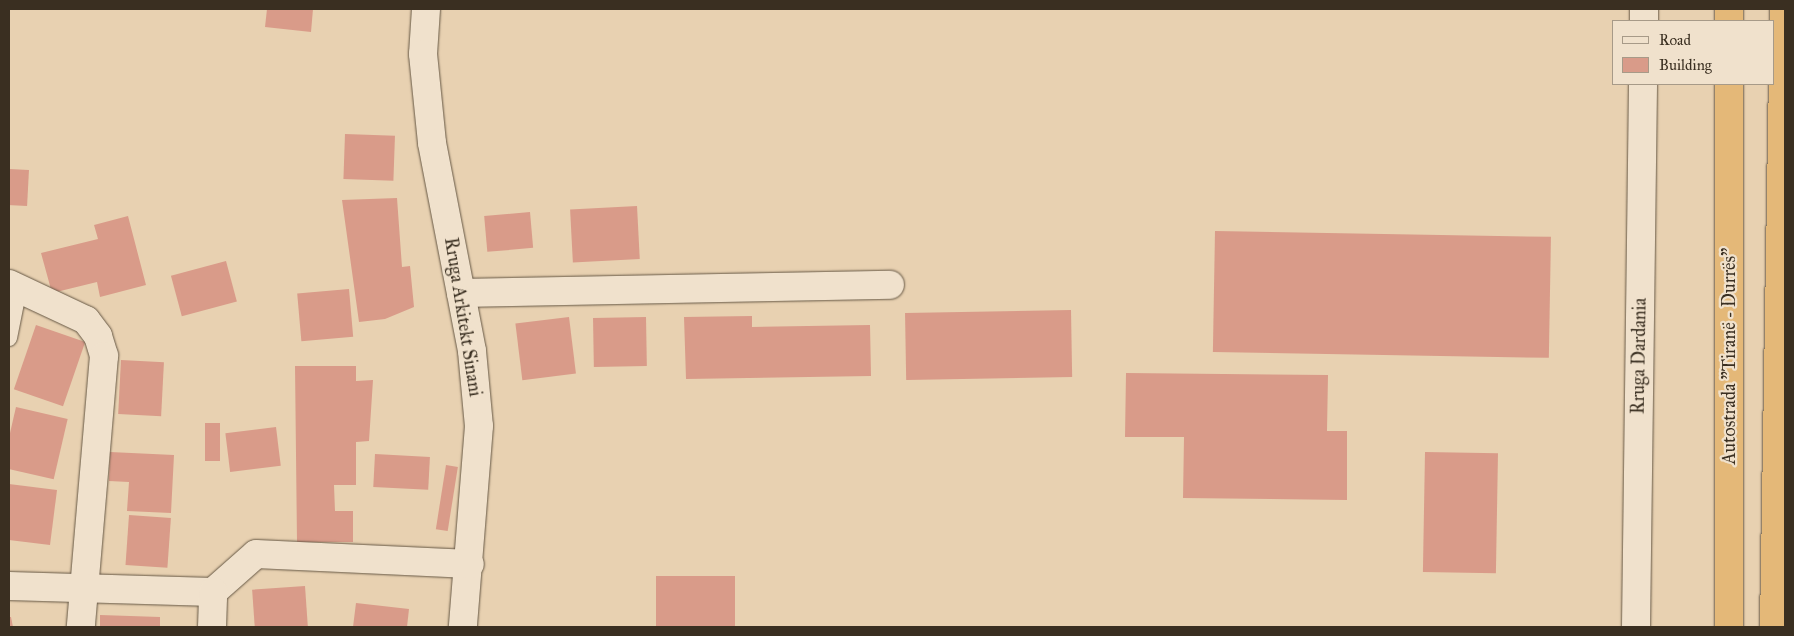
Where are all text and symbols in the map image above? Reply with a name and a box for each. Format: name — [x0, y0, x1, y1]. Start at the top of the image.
legend — [1612, 20, 1774, 85]
text: Road — [1659, 31, 1691, 49]
text: Building — [1659, 56, 1712, 74]
street label: Rruga Arkitekt Sinani — [440, 236, 486, 398]
street label: Autostrada "Tiranë - Durrës" — [1718, 248, 1740, 464]
street label: Rruga Dardania — [1627, 298, 1651, 414]

